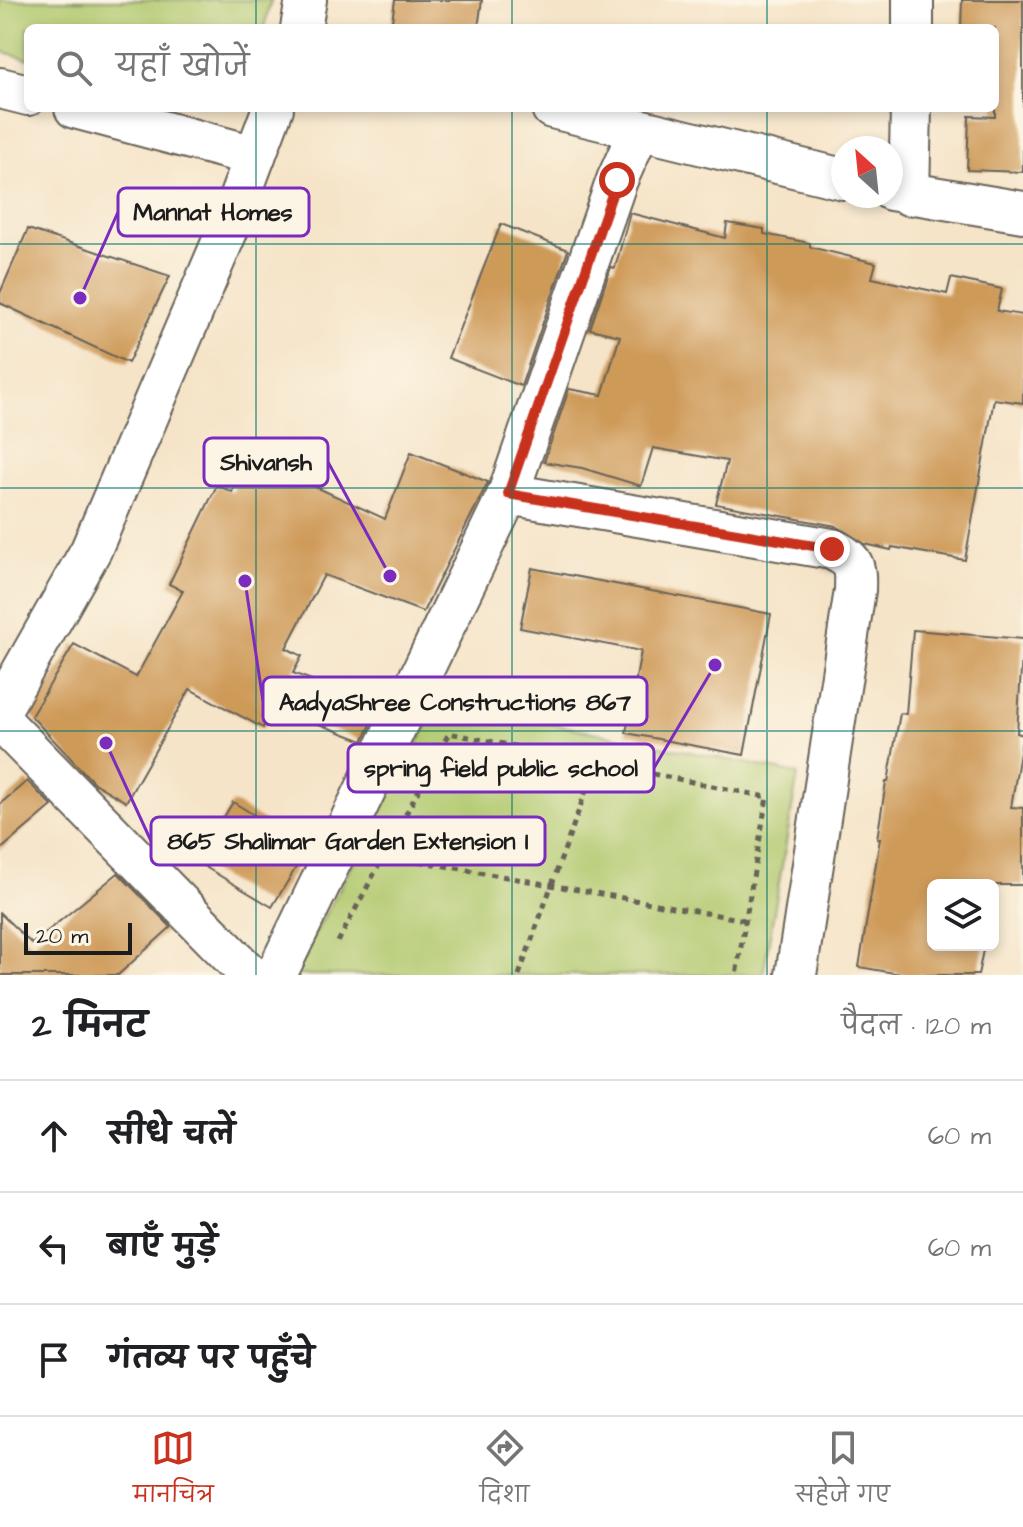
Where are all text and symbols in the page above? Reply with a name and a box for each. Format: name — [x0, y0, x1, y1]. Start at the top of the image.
search box — [24, 24, 999, 112]
icon: search — [52, 46, 96, 90]
text: यहाँ खोजें — [116, 46, 249, 88]
north arrow — [831, 136, 903, 208]
route start — [599, 162, 635, 198]
callout: Mannat Homes — [118, 188, 309, 236]
text: Mannat Homes — [133, 196, 293, 230]
callout: Shivansh — [204, 438, 328, 486]
text: Shivansh — [219, 446, 313, 480]
route end — [814, 531, 850, 567]
callout: AadyaShree Constructions 867 — [263, 677, 647, 725]
text: AadyaShree Constructions 867 — [279, 686, 631, 722]
callout: spring field public school — [348, 744, 654, 792]
text: spring field public school — [364, 752, 638, 787]
callout: 865 Shalimar Garden Extension I — [151, 817, 545, 865]
text: 865 Shalimar Garden Extension I — [167, 825, 529, 859]
map controls — [927, 879, 999, 951]
button: layers — [927, 879, 999, 951]
scale bar — [24, 919, 132, 955]
text: 20 m — [36, 921, 88, 952]
text: 2 मिनट — [32, 1002, 148, 1050]
text: पैदल · 120 m — [841, 1008, 991, 1044]
icon: ahead — [32, 1114, 76, 1158]
text: सीधे चलें — [108, 1114, 235, 1156]
text: 60 m — [928, 1118, 991, 1154]
icon: left — [32, 1226, 76, 1270]
text: बाएँ मुड़ें — [108, 1226, 218, 1268]
text: 60 m — [928, 1230, 991, 1266]
icon: arrive — [32, 1338, 76, 1382]
text: गंतव्य पर पहुँचे — [108, 1338, 314, 1380]
tab: मानचित्र — [133, 1426, 214, 1519]
tab: दिशा — [480, 1426, 530, 1519]
tab: सहेजे गए — [795, 1426, 890, 1519]

